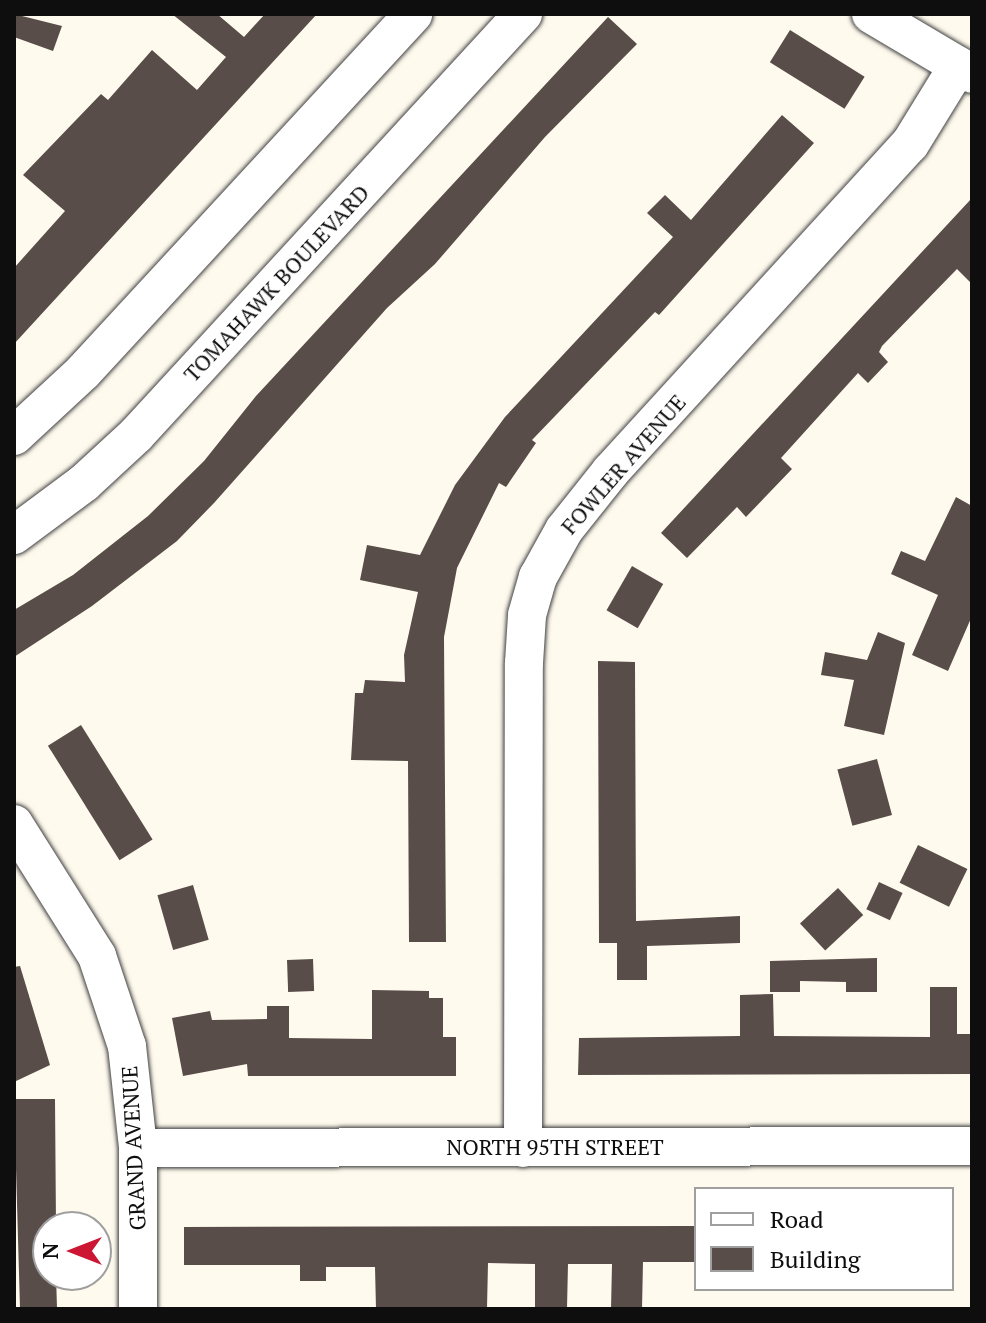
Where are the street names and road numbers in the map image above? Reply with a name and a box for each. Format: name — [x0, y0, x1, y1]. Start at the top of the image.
street label: TOMAHAWK BOULEVARD — [178, 179, 374, 387]
street label: FOWLER AVENUE — [555, 389, 691, 539]
street label: GRAND AVENUE — [115, 1065, 151, 1231]
street label: NORTH 95TH STREET — [446, 1134, 664, 1160]

